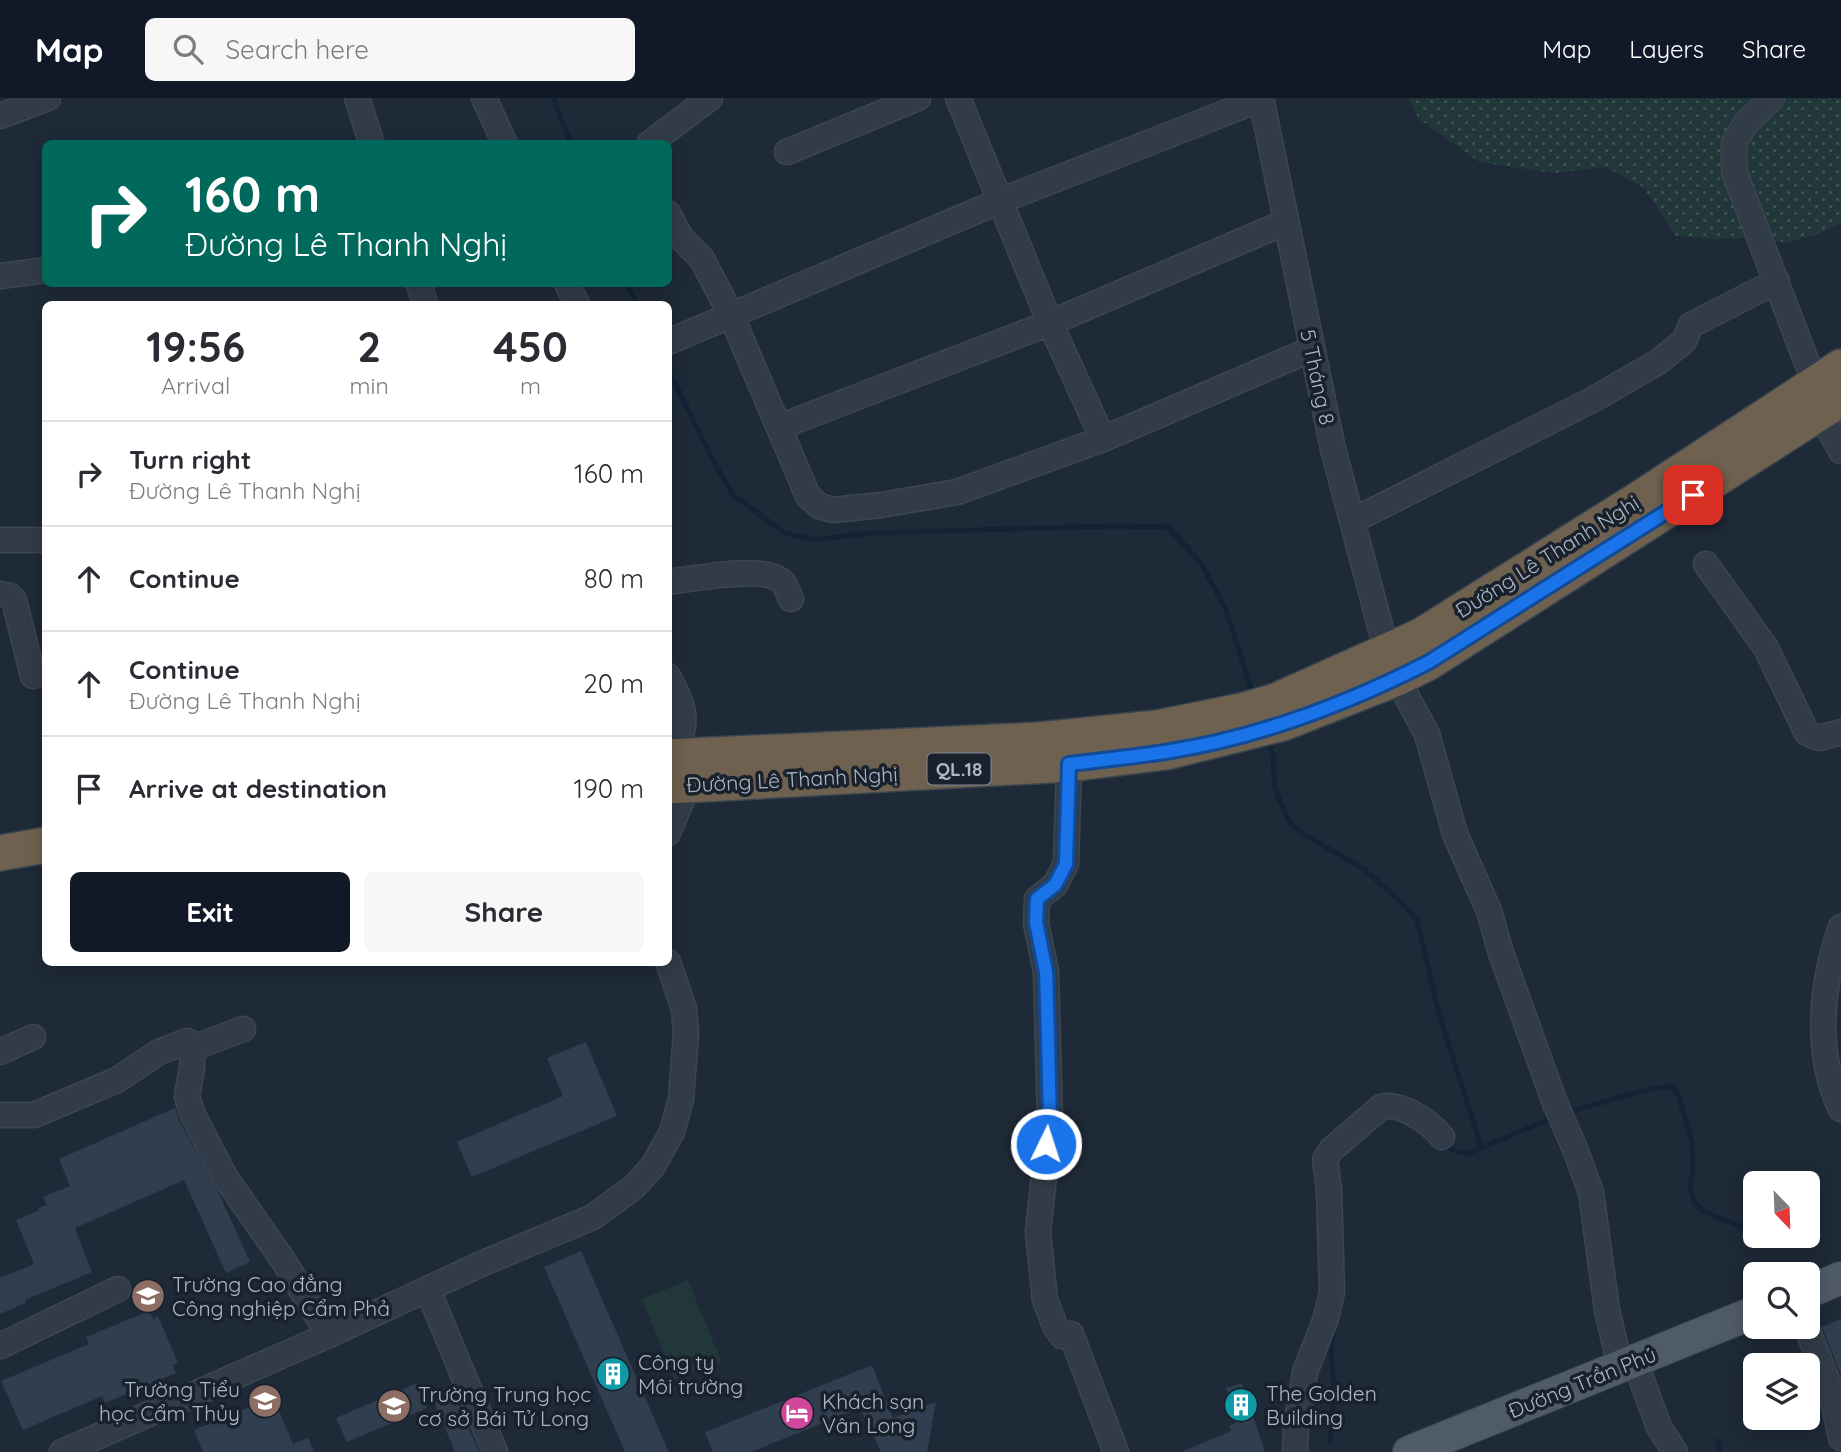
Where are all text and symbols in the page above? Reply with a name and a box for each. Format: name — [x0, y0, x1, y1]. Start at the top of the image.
search box — [145, 18, 635, 81]
text: Map — [35, 29, 103, 70]
icon: search — [169, 30, 207, 68]
text: Search here — [225, 33, 369, 66]
text: Map — [1542, 34, 1591, 64]
text: Layers — [1629, 34, 1704, 64]
text: Share — [1742, 34, 1806, 64]
text: 160 m — [185, 163, 320, 224]
icon: right — [70, 168, 161, 259]
text: Đường Lê Thanh Nghị — [185, 224, 507, 264]
text: 19:56 — [146, 320, 245, 373]
text: 2 — [357, 320, 381, 373]
text: 450 — [493, 320, 568, 373]
street label: 5 Tháng 8 — [1295, 327, 1341, 427]
text: Arrival — [161, 371, 230, 400]
text: min — [350, 371, 389, 400]
text: m — [520, 371, 541, 400]
text: Turn right — [129, 443, 251, 476]
icon: right — [70, 455, 108, 493]
text: 160 m — [574, 457, 644, 490]
pin — [1663, 465, 1723, 525]
text: Đường Lê Thanh Nghị — [129, 476, 361, 505]
icon: arrive — [1674, 476, 1712, 514]
street label: Đường Lê Thanh Nghị — [1450, 489, 1644, 623]
icon: ahead — [70, 560, 108, 598]
text: Continue — [129, 562, 240, 595]
text: 80 m — [584, 562, 644, 595]
text: Continue — [129, 653, 240, 686]
icon: ahead — [70, 665, 108, 703]
text: 20 m — [583, 667, 644, 700]
text: Đường Lê Thanh Nghị — [129, 686, 361, 715]
road number: QL.18 — [928, 754, 990, 784]
street label: Đường Lê Thanh Nghị — [686, 760, 898, 798]
icon: arrive — [70, 770, 108, 808]
text: Arrive at destination — [129, 772, 387, 805]
text: 190 m — [574, 772, 644, 805]
button: Exit — [70, 872, 350, 952]
button: Share — [364, 872, 644, 952]
position arrow — [1009, 1107, 1083, 1181]
north arrow — [1743, 1171, 1820, 1248]
map controls — [1743, 1171, 1820, 1430]
button: search — [1743, 1262, 1820, 1339]
place label: Trường Cao đẳng Công nghiệp Cẩm Phả — [172, 1271, 390, 1321]
school or university icon: Trường Cao đẳng Công nghiệp Cẩm Phả — [129, 1277, 167, 1315]
street label: Đường Trần Phú — [1504, 1341, 1660, 1423]
place label: Công ty Môi trường — [638, 1349, 743, 1399]
button: layers — [1743, 1353, 1820, 1430]
building icon: Công ty Môi trường — [594, 1355, 632, 1393]
place label: Trường Tiểu học Cẩm Thủy — [99, 1376, 240, 1426]
place label: The Golden Building — [1266, 1380, 1377, 1430]
place label: Trường Trung học cơ sở Bái Tử Long — [418, 1381, 591, 1431]
school or university icon: Trường Tiểu học Cẩm Thủy — [246, 1382, 284, 1420]
building icon: The Golden Building — [1222, 1386, 1260, 1424]
school or university icon: Trường Trung học cơ sở Bái Tử Long — [375, 1387, 413, 1425]
place label: Khách sạn Vân Long — [822, 1388, 924, 1438]
hotel icon: Khách sạn Vân Long — [778, 1394, 816, 1432]

